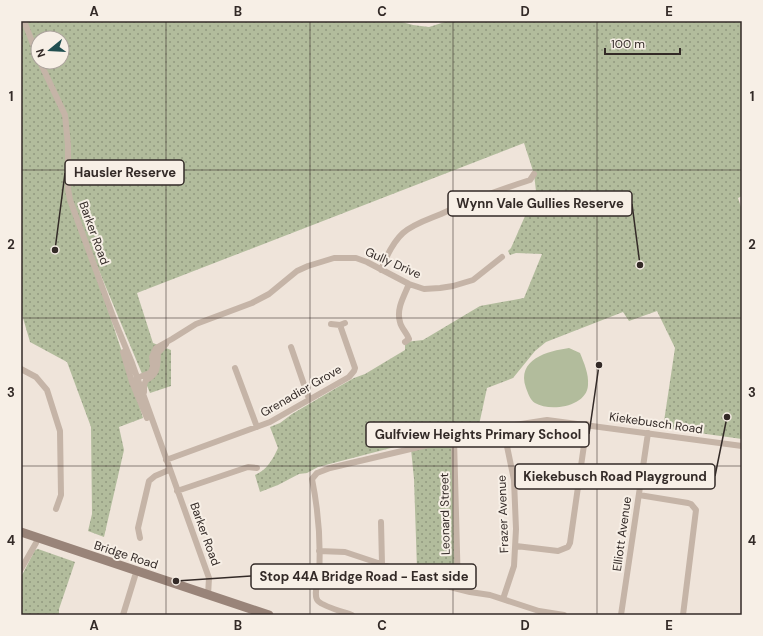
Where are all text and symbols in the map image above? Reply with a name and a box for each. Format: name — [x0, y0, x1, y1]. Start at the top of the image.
text: A — [89, 3, 99, 20]
text: B — [234, 3, 242, 20]
text: C — [377, 3, 387, 20]
text: D — [520, 3, 530, 20]
text: E — [665, 3, 673, 20]
north arrow — [30, 30, 70, 70]
scale bar — [605, 30, 680, 56]
text: 100 m — [611, 36, 645, 52]
text: N — [33, 47, 48, 59]
text: 1 — [9, 88, 13, 105]
text: 1 — [750, 88, 754, 105]
callout: Hausler Reserve — [65, 160, 184, 185]
text: Hausler Reserve — [74, 164, 176, 181]
callout: Wynn Vale Gullies Reserve — [448, 191, 632, 216]
text: Wynn Vale Gullies Reserve — [456, 195, 624, 212]
street label: Barker Road — [75, 199, 113, 267]
text: 2 — [7, 236, 15, 253]
text: 2 — [748, 236, 756, 253]
street label: Gully Drive — [363, 244, 424, 283]
street label: Grenadier Grove — [257, 361, 345, 421]
text: 3 — [7, 384, 15, 401]
text: 3 — [748, 384, 756, 401]
street label: Kiekebusch Road — [608, 409, 704, 437]
callout: Gulfview Heights Primary School — [366, 422, 589, 447]
text: Gulfview Heights Primary School — [375, 426, 581, 443]
callout: Kiekebusch Road Playground — [515, 464, 715, 489]
text: Kiekebusch Road Playground — [523, 468, 707, 485]
street label: Leonard Street — [436, 472, 454, 555]
street label: Frazer Avenue — [494, 475, 512, 553]
street label: Elliott Avenue — [609, 495, 635, 572]
street label: Barker Road — [186, 500, 224, 568]
text: 4 — [7, 532, 15, 549]
text: 4 — [748, 532, 756, 549]
street label: Bridge Road — [92, 537, 160, 573]
callout: Stop 44A Bridge Road - East side — [251, 564, 476, 589]
text: Stop 44A Bridge Road - East side — [260, 568, 469, 585]
text: A — [89, 617, 99, 634]
text: B — [234, 617, 242, 634]
text: C — [377, 617, 387, 634]
text: D — [520, 617, 530, 634]
text: E — [665, 617, 673, 634]

